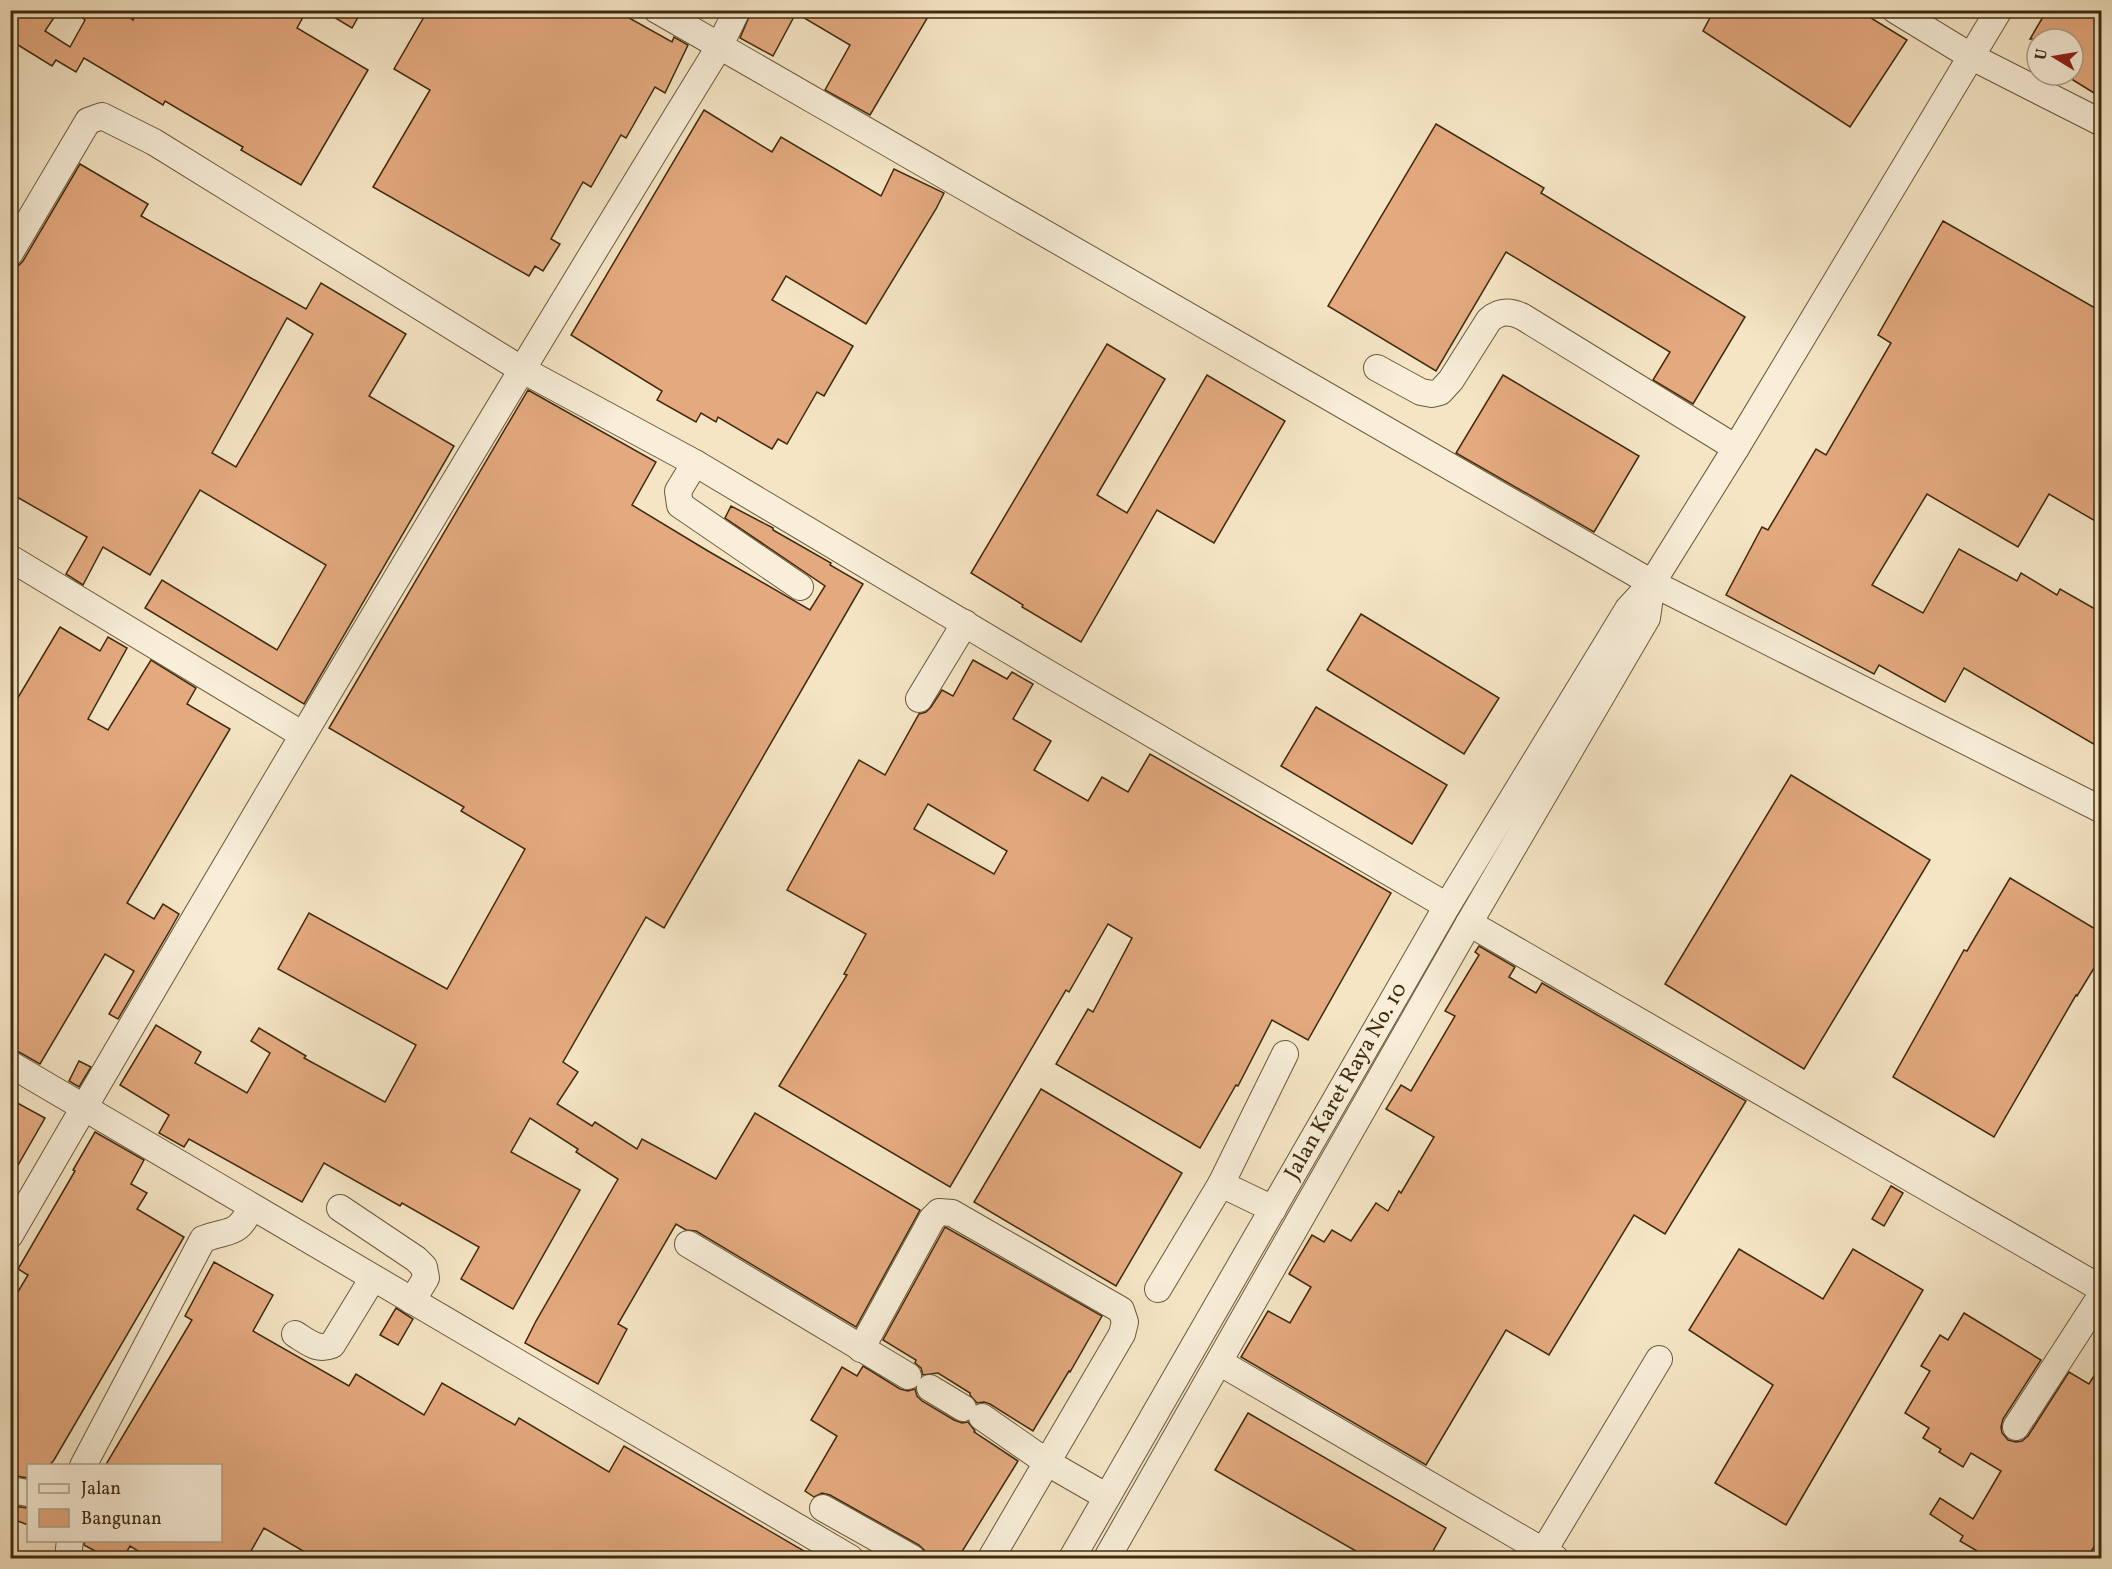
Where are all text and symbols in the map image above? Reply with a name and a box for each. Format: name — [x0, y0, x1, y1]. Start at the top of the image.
north arrow — [2025, 27, 2085, 87]
text: U — [2030, 47, 2054, 62]
street label: Jalan Karet Raya No. 10 — [1277, 977, 1415, 1186]
legend — [27, 1464, 222, 1542]
text: Jalan — [81, 1477, 121, 1502]
text: Bangunan — [81, 1507, 162, 1532]

